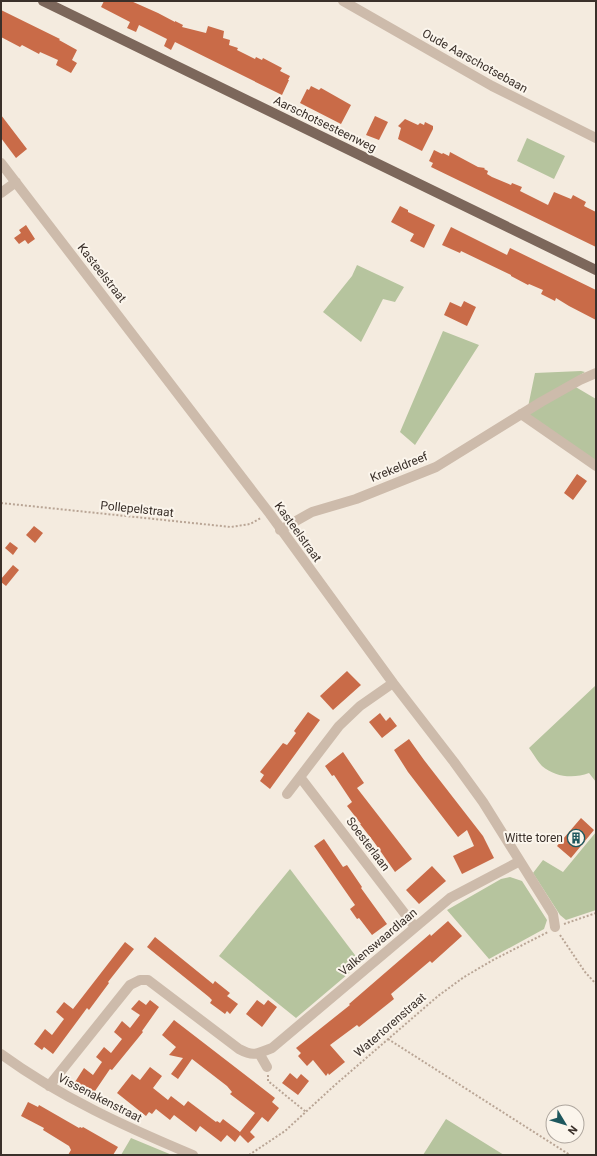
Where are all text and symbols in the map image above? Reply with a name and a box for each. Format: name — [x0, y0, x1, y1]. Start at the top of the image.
street label: Oude Aarschotsebaan — [420, 26, 530, 96]
street label: Aarschotsesteenweg — [271, 93, 379, 155]
street label: Kasteelstraat — [75, 241, 129, 305]
street label: Krekeldreef — [368, 449, 431, 485]
street label: Pollepelstraat — [100, 498, 174, 520]
street label: Kasteelstraat — [272, 499, 324, 565]
street label: Soesterlaan — [343, 814, 393, 874]
building icon: Witte toren — [566, 828, 586, 848]
place label: Witte toren — [505, 831, 563, 845]
street label: Valkenswaardlaan — [336, 905, 420, 979]
street label: Watertorenstraat — [351, 990, 429, 1060]
street label: Vissenakenstraat — [56, 1071, 144, 1125]
north arrow — [545, 1104, 585, 1144]
text: N — [565, 1123, 580, 1137]

